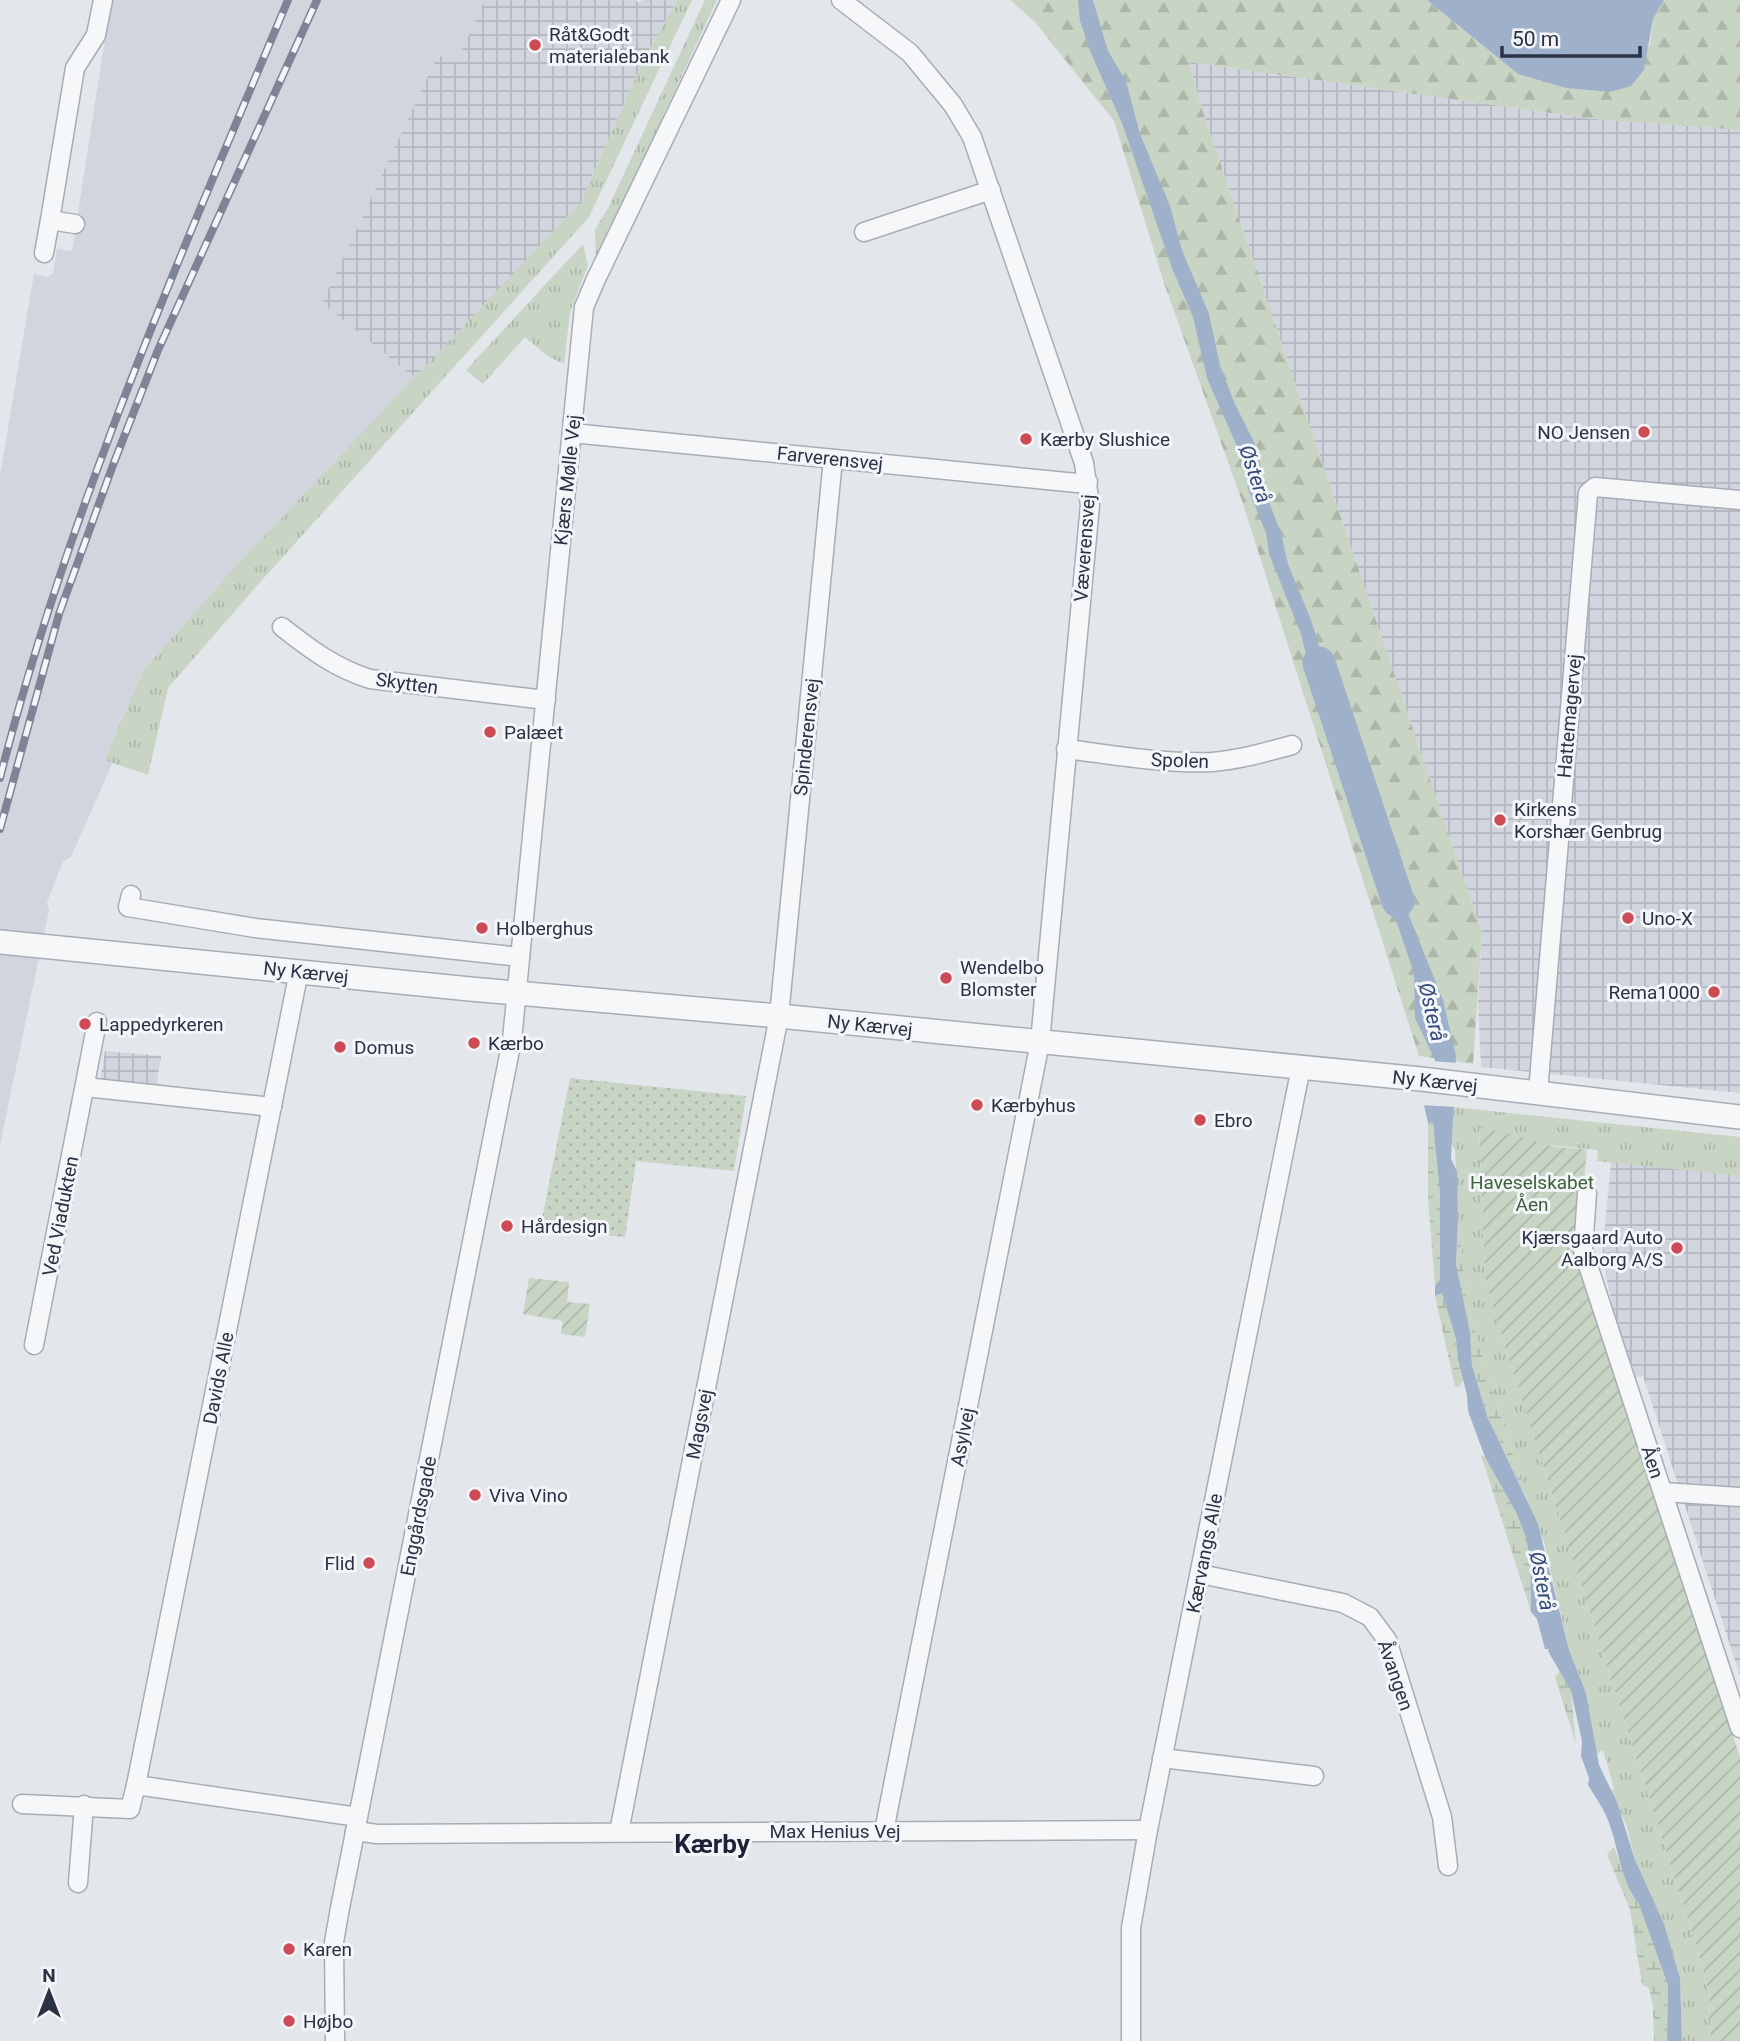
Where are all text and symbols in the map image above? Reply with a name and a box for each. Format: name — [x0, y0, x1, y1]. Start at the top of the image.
scale bar — [1502, 14, 1640, 58]
place label: Råt&Godt materialebank — [549, 23, 670, 68]
text: 50 m — [1512, 27, 1559, 51]
marker: Råt&Godt materialebank — [527, 37, 543, 53]
street label: Kjærs Mølle Vej — [549, 414, 586, 546]
place label: NO Jensen — [1537, 421, 1630, 444]
marker: NO Jensen — [1636, 424, 1652, 440]
place label: Kærby Slushice — [1040, 428, 1170, 451]
marker: Kærby Slushice — [1018, 431, 1034, 447]
street label: Farverensvej — [776, 441, 884, 476]
water label: Østerå — [1234, 442, 1276, 506]
street label: Væverensvej — [1069, 494, 1100, 603]
street label: Hattemagervej — [1553, 653, 1586, 779]
street label: Skytten — [374, 668, 440, 699]
street label: Spinderensvej — [789, 677, 824, 797]
place label: Palæet — [504, 721, 563, 744]
marker: Palæet — [482, 724, 498, 740]
street label: Spolen — [1151, 748, 1209, 773]
place label: Kirkens Korshær Genbrug — [1514, 798, 1662, 843]
marker: Kirkens Korshær Genbrug — [1492, 812, 1508, 828]
place label: Uno-X — [1642, 907, 1693, 930]
marker: Uno-X — [1620, 910, 1636, 926]
place label: Holberghus — [496, 917, 593, 940]
marker: Holberghus — [474, 920, 490, 936]
place label: Wendelbo Blomster — [960, 956, 1044, 1001]
street label: Ny Kærvej — [262, 957, 350, 988]
marker: Wendelbo Blomster — [938, 970, 954, 986]
water label: Østerå — [1414, 980, 1450, 1044]
place label: Rema1000 — [1609, 981, 1700, 1004]
marker: Rema1000 — [1706, 984, 1722, 1000]
street label: Ny Kærvej — [826, 1010, 914, 1041]
place label: Lappedyrkeren — [99, 1013, 223, 1036]
marker: Lappedyrkeren — [77, 1016, 93, 1032]
place label: Kærbo — [488, 1032, 544, 1055]
marker: Kærbo — [466, 1035, 482, 1051]
place label: Domus — [354, 1036, 414, 1059]
marker: Domus — [332, 1039, 348, 1055]
street label: Ny Kærvej — [1391, 1066, 1479, 1097]
place label: Kærbyhus — [991, 1094, 1076, 1117]
marker: Kærbyhus — [969, 1097, 985, 1113]
place label: Ebro — [1214, 1109, 1253, 1132]
marker: Ebro — [1192, 1112, 1208, 1128]
street label: Ved Viadukten — [38, 1154, 83, 1278]
park label: Haveselskabet Åen — [1470, 1171, 1594, 1216]
place label: Hårdesign — [521, 1215, 608, 1238]
marker: Hårdesign — [499, 1218, 515, 1234]
place label: Kjærsgaard Auto Aalborg A/S — [1522, 1226, 1663, 1271]
marker: Kjærsgaard Auto Aalborg A/S — [1669, 1240, 1685, 1256]
street label: Davids Alle — [198, 1330, 239, 1426]
street label: Magsvej — [681, 1387, 718, 1461]
street label: Asylvej — [946, 1406, 979, 1469]
street label: Åen — [1636, 1443, 1669, 1481]
street label: Enggårdsgade — [396, 1454, 441, 1578]
place label: Viva Vino — [489, 1484, 568, 1507]
marker: Viva Vino — [467, 1487, 483, 1503]
street label: Kærvangs Alle — [1182, 1491, 1227, 1615]
water label: Østerå — [1525, 1549, 1559, 1613]
place label: Flid — [325, 1552, 355, 1575]
marker: Flid — [361, 1555, 377, 1571]
street label: Åvangen — [1373, 1637, 1418, 1713]
street label: Max Henius Vej — [769, 1820, 901, 1843]
district label: Kærby — [674, 1829, 751, 1859]
place label: Karen — [303, 1938, 352, 1961]
marker: Karen — [281, 1941, 297, 1957]
north arrow — [14, 1957, 84, 2027]
text: N — [42, 1964, 56, 1987]
place label: Højbo — [303, 2010, 353, 2033]
marker: Højbo — [281, 2013, 297, 2029]

